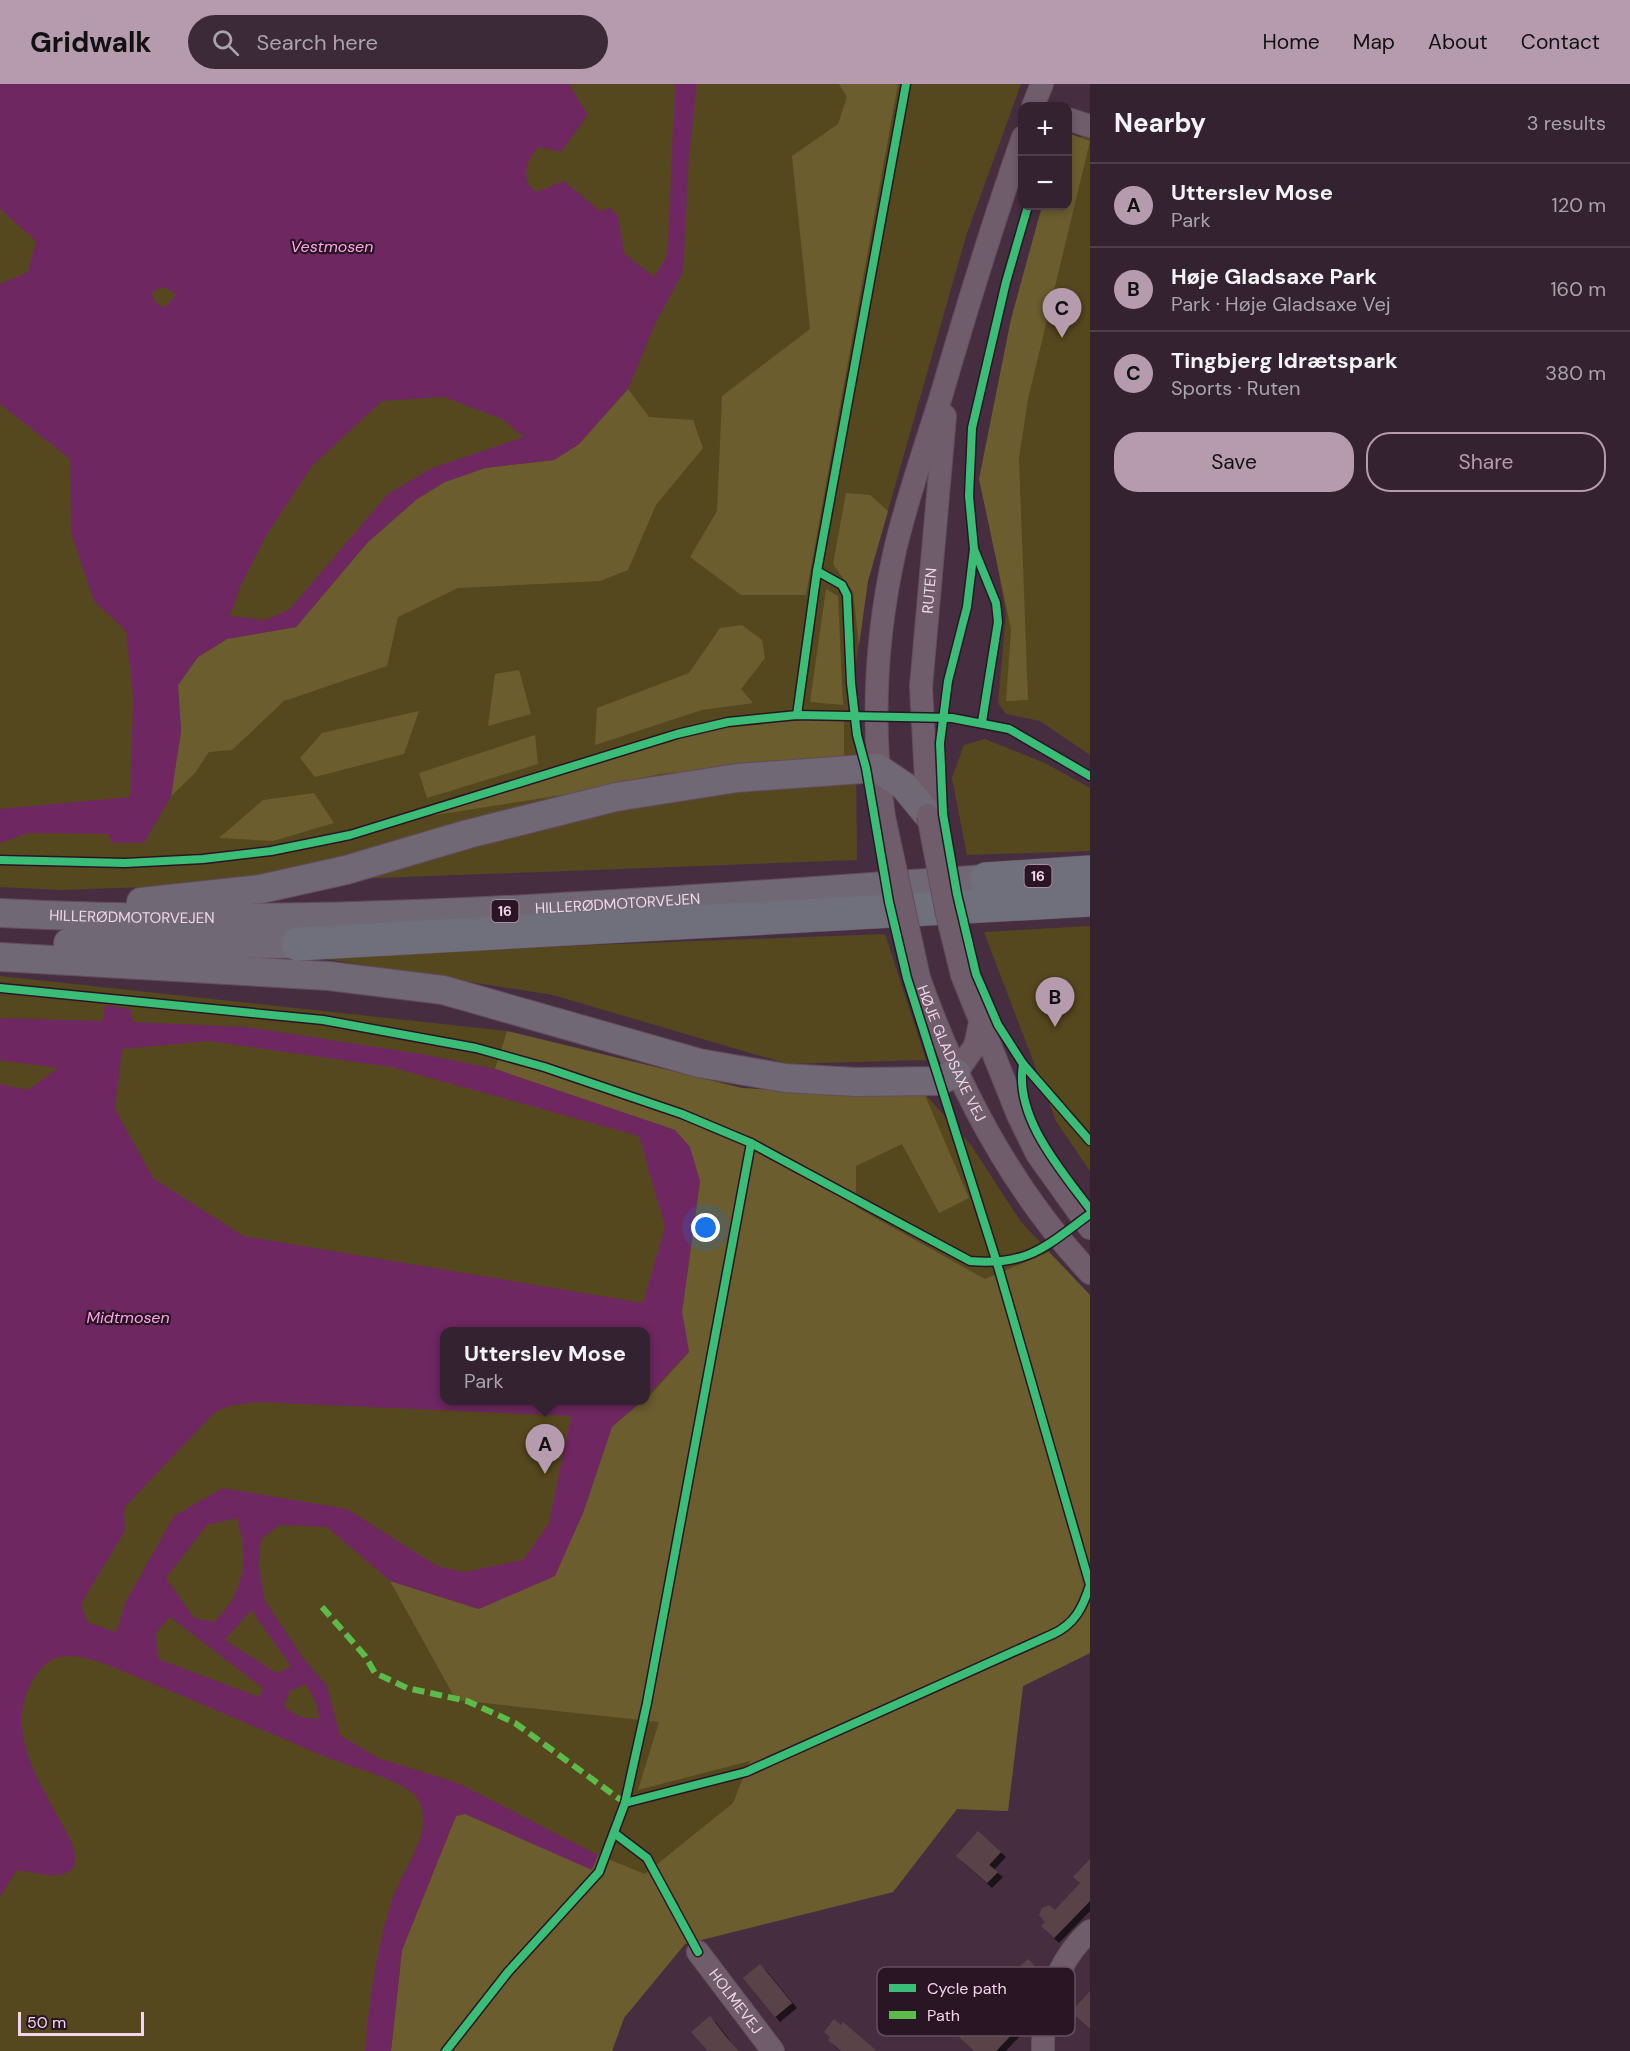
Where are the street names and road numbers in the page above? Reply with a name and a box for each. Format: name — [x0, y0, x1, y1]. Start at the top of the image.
street label: RUTEN — [918, 567, 942, 614]
road number: 16 — [1024, 865, 1052, 887]
street label: HILLERØDMOTORVEJEN — [534, 889, 701, 919]
road number: 16 — [492, 900, 518, 922]
street label: HILLERØDMOTORVEJEN — [49, 905, 215, 928]
street label: HØJE GLADSAXE VEJ — [912, 982, 990, 1125]
street label: HOLMEVEJ — [704, 1965, 767, 2038]

